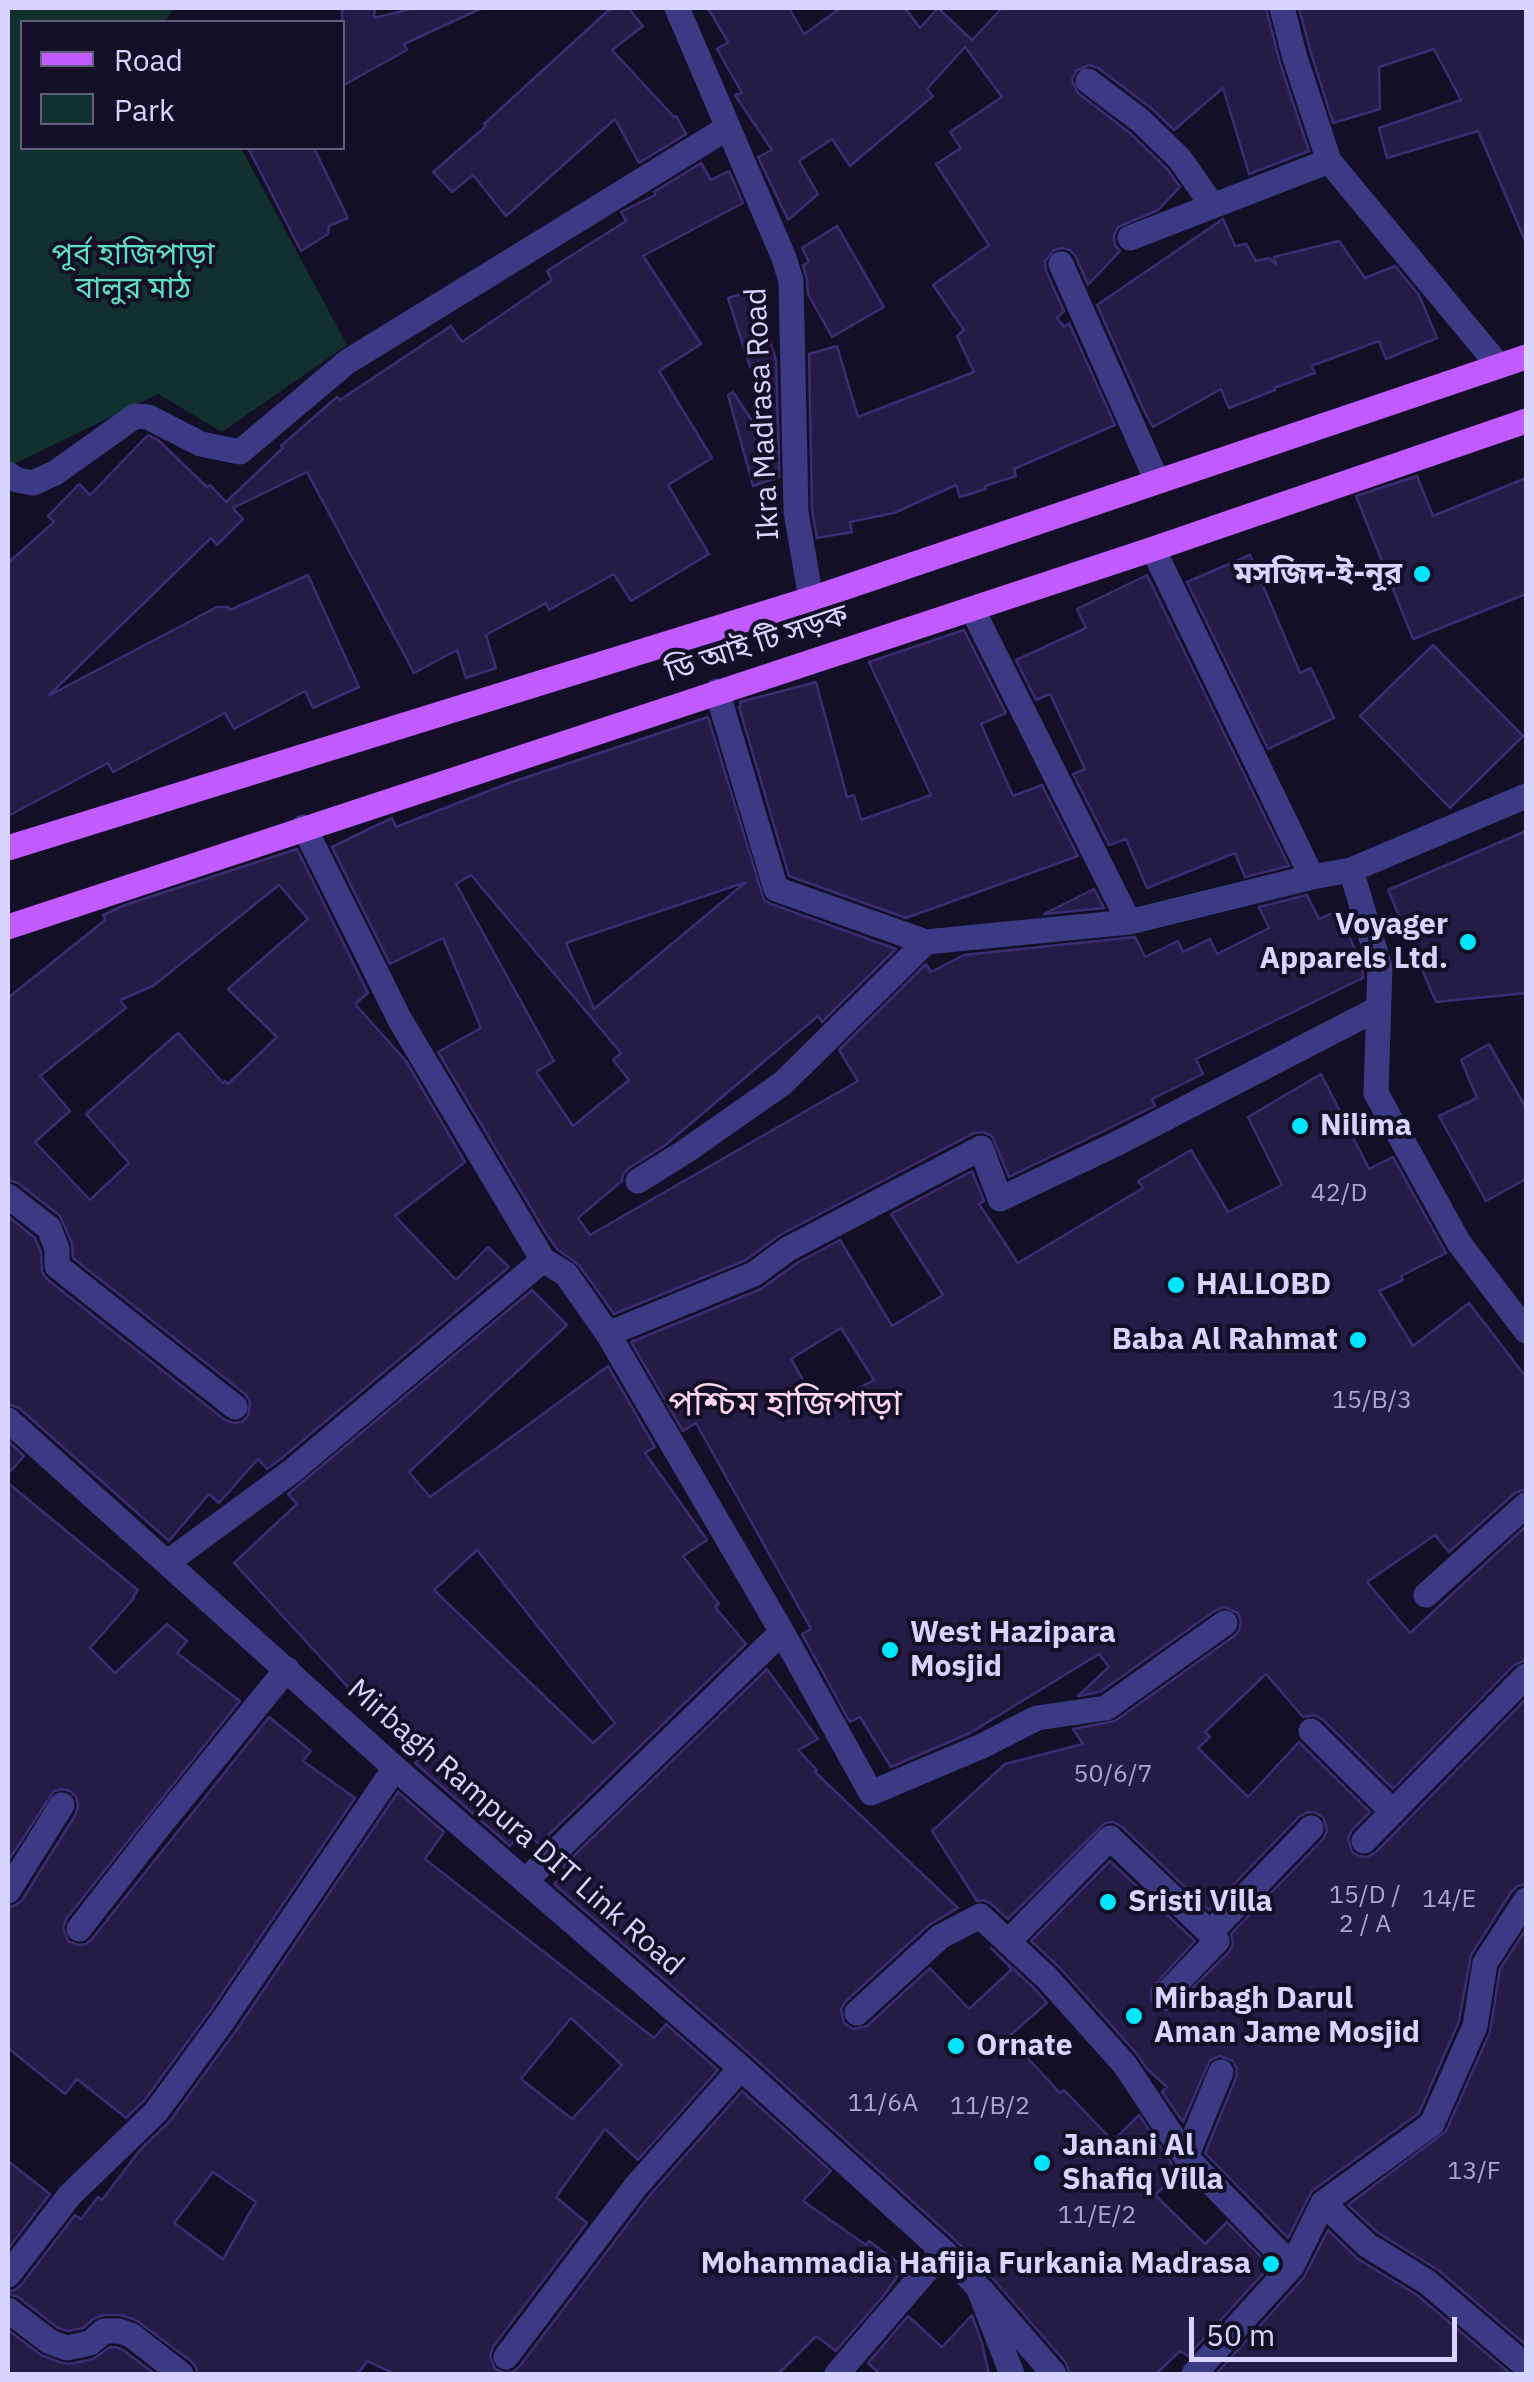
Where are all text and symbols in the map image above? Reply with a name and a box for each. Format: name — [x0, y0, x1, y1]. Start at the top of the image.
legend — [20, 20, 345, 150]
text: Road — [114, 40, 183, 79]
text: Park — [114, 90, 175, 129]
park label: পূর্ব হাজিপাড়া বালুর মাঠ — [51, 237, 215, 308]
street label: Ikra Madrasa Road — [738, 287, 788, 541]
place label: মসজিদ-ই-নূর — [1234, 556, 1402, 592]
marker: মসজিদ-ই-নূর — [1411, 563, 1433, 585]
street label: ডি আই টি সড়ক — [661, 598, 853, 690]
place label: Voyager Apparels Ltd. — [1260, 907, 1448, 978]
marker: Voyager Apparels Ltd. — [1457, 931, 1479, 953]
place label: Nilima — [1320, 1108, 1412, 1144]
marker: Nilima — [1289, 1115, 1311, 1137]
house number: 42/D — [1311, 1179, 1367, 1209]
place label: HALLOBD — [1196, 1267, 1331, 1303]
marker: HALLOBD — [1165, 1274, 1187, 1296]
place label: Baba Al Rahmat — [1112, 1322, 1338, 1358]
marker: Baba Al Rahmat — [1347, 1329, 1369, 1351]
district label: পশ্চিম হাজিপাড়া — [668, 1384, 902, 1426]
house number: 15/B/3 — [1332, 1386, 1412, 1416]
place label: West Hazipara Mosjid — [910, 1615, 1116, 1686]
marker: West Hazipara Mosjid — [879, 1639, 901, 1661]
street label: Mirbagh Rampura DIT Link Road — [340, 1672, 690, 1984]
house number: 50/6/7 — [1073, 1760, 1153, 1790]
house number: 15/D / 2 / A — [1329, 1881, 1401, 1940]
place label: Sristi Villa — [1128, 1884, 1273, 1920]
house number: 14/E — [1422, 1885, 1476, 1915]
marker: Sristi Villa — [1097, 1891, 1119, 1913]
place label: Mirbagh Darul Aman Jame Mosjid — [1154, 1981, 1420, 2052]
marker: Mirbagh Darul Aman Jame Mosjid — [1123, 2005, 1145, 2027]
place label: Ornate — [976, 2028, 1073, 2064]
marker: Ornate — [945, 2035, 967, 2057]
house number: 11/6A — [848, 2089, 918, 2119]
house number: 11/B/2 — [950, 2092, 1030, 2122]
place label: Janani Al Shafiq Villa — [1062, 2128, 1223, 2198]
marker: Janani Al Shafiq Villa — [1031, 2152, 1053, 2174]
house number: 13/F — [1447, 2157, 1501, 2187]
house number: 11/E/2 — [1058, 2201, 1136, 2231]
place label: Mohammadia Hafijia Furkania Madrasa — [701, 2246, 1251, 2282]
marker: Mohammadia Hafijia Furkania Madrasa — [1260, 2253, 1282, 2275]
scale bar — [1194, 2297, 1462, 2359]
text: 50 m — [1206, 2315, 1275, 2354]

